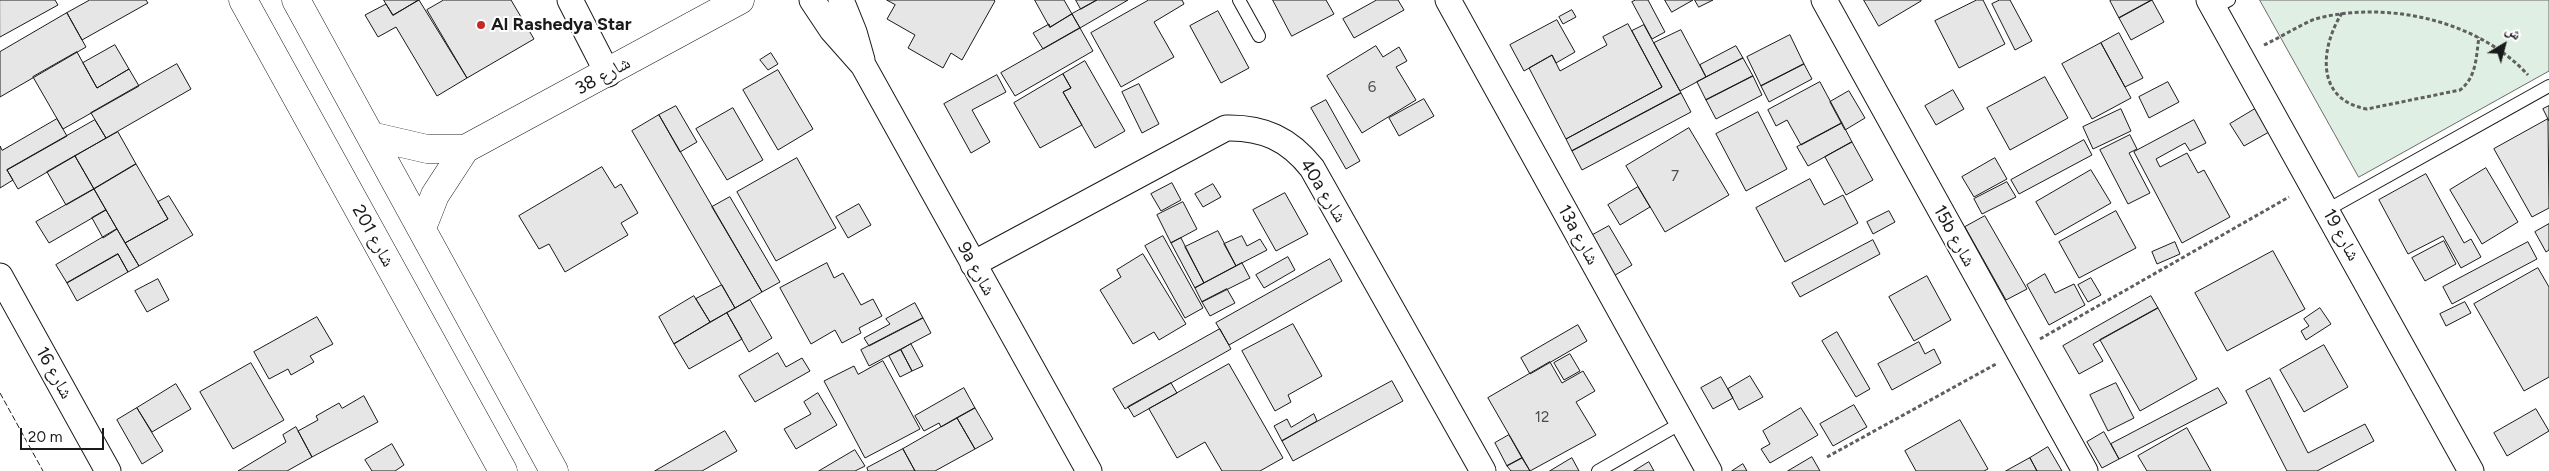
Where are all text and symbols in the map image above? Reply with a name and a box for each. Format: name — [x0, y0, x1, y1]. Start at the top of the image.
place label: Al Rashedya Star — [491, 14, 631, 36]
marker: Al Rashedya Star — [475, 19, 487, 31]
north arrow — [2479, 20, 2529, 70]
text: ش — [2502, 21, 2524, 44]
street label: شارع 38 — [572, 52, 634, 100]
house number: 6 — [1368, 79, 1376, 97]
street label: 40a شارع — [1295, 155, 1351, 227]
house number: 7 — [1671, 168, 1679, 186]
street label: شارع 201 — [347, 201, 399, 271]
street label: 13a شارع — [1553, 201, 1603, 269]
street label: 15b شارع — [1928, 201, 1980, 271]
street label: شارع 19 — [2318, 205, 2364, 265]
street label: 9a شارع — [952, 238, 1000, 300]
street label: شارع 16 — [31, 343, 77, 403]
house number: 12 — [1535, 409, 1549, 427]
scale bar — [22, 418, 106, 450]
text: 20 m — [28, 428, 62, 446]

